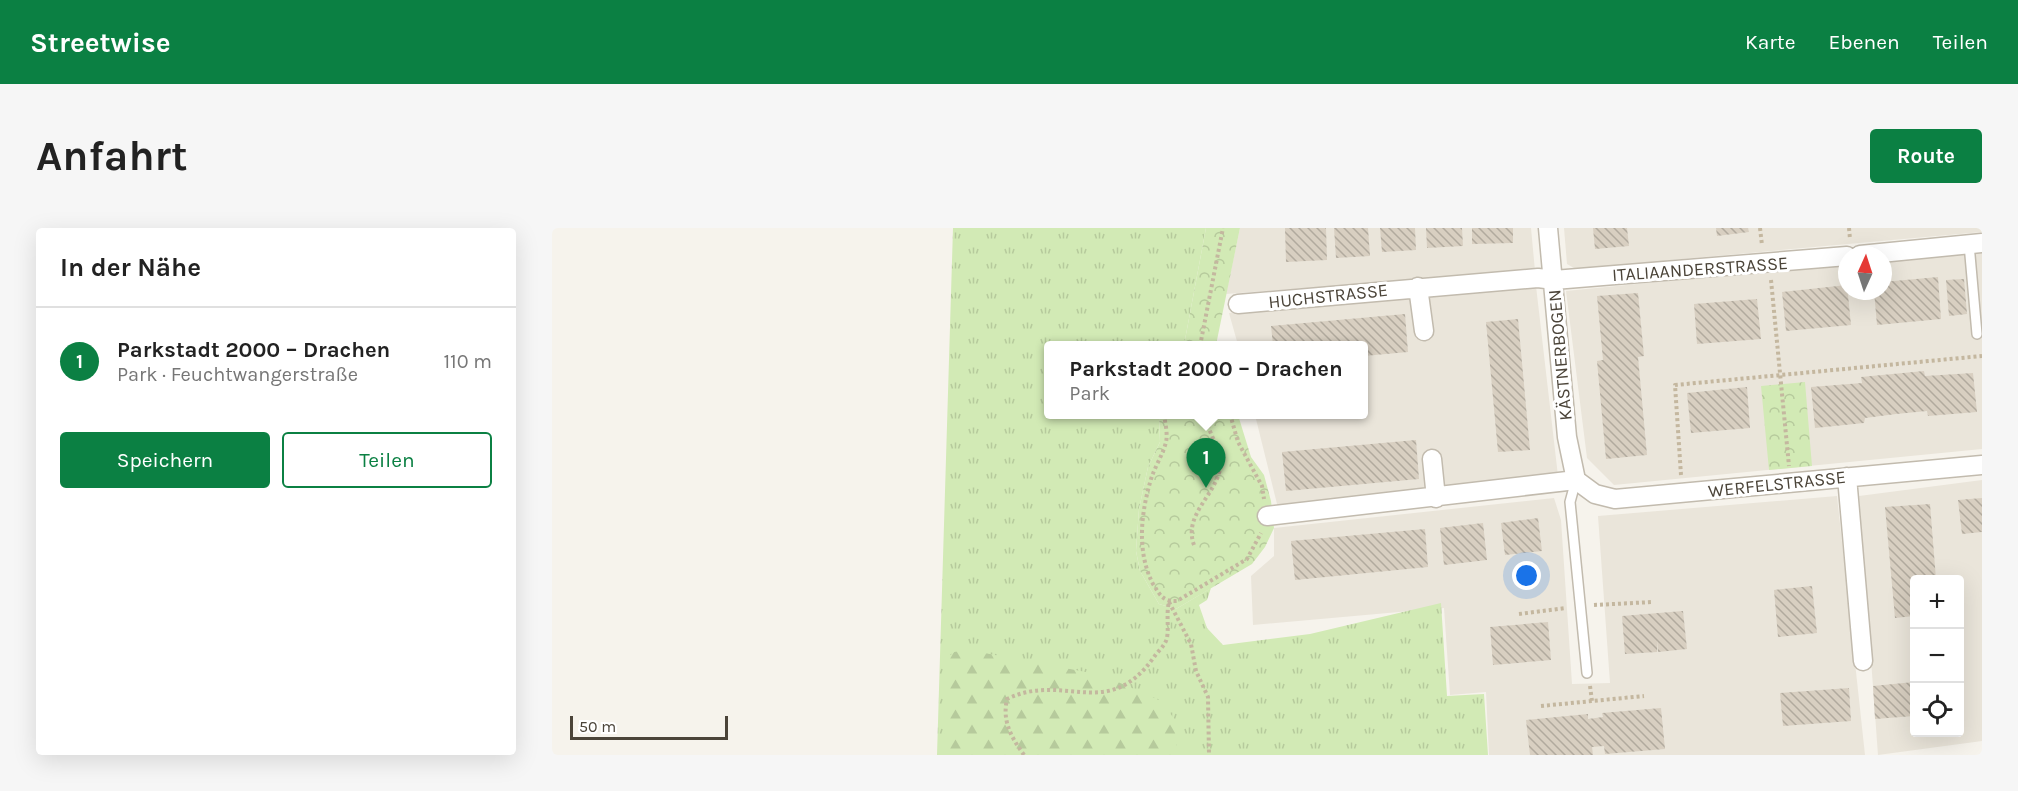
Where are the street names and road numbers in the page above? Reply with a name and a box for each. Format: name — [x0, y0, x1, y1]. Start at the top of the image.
street label: ITALIAANDERSTRASSE — [1611, 252, 1789, 286]
street label: HUCHSTRASSE — [1267, 279, 1389, 313]
street label: KÄSTNERBOGEN — [1543, 289, 1577, 421]
street label: WERFELSTRASSE — [1707, 466, 1847, 502]

